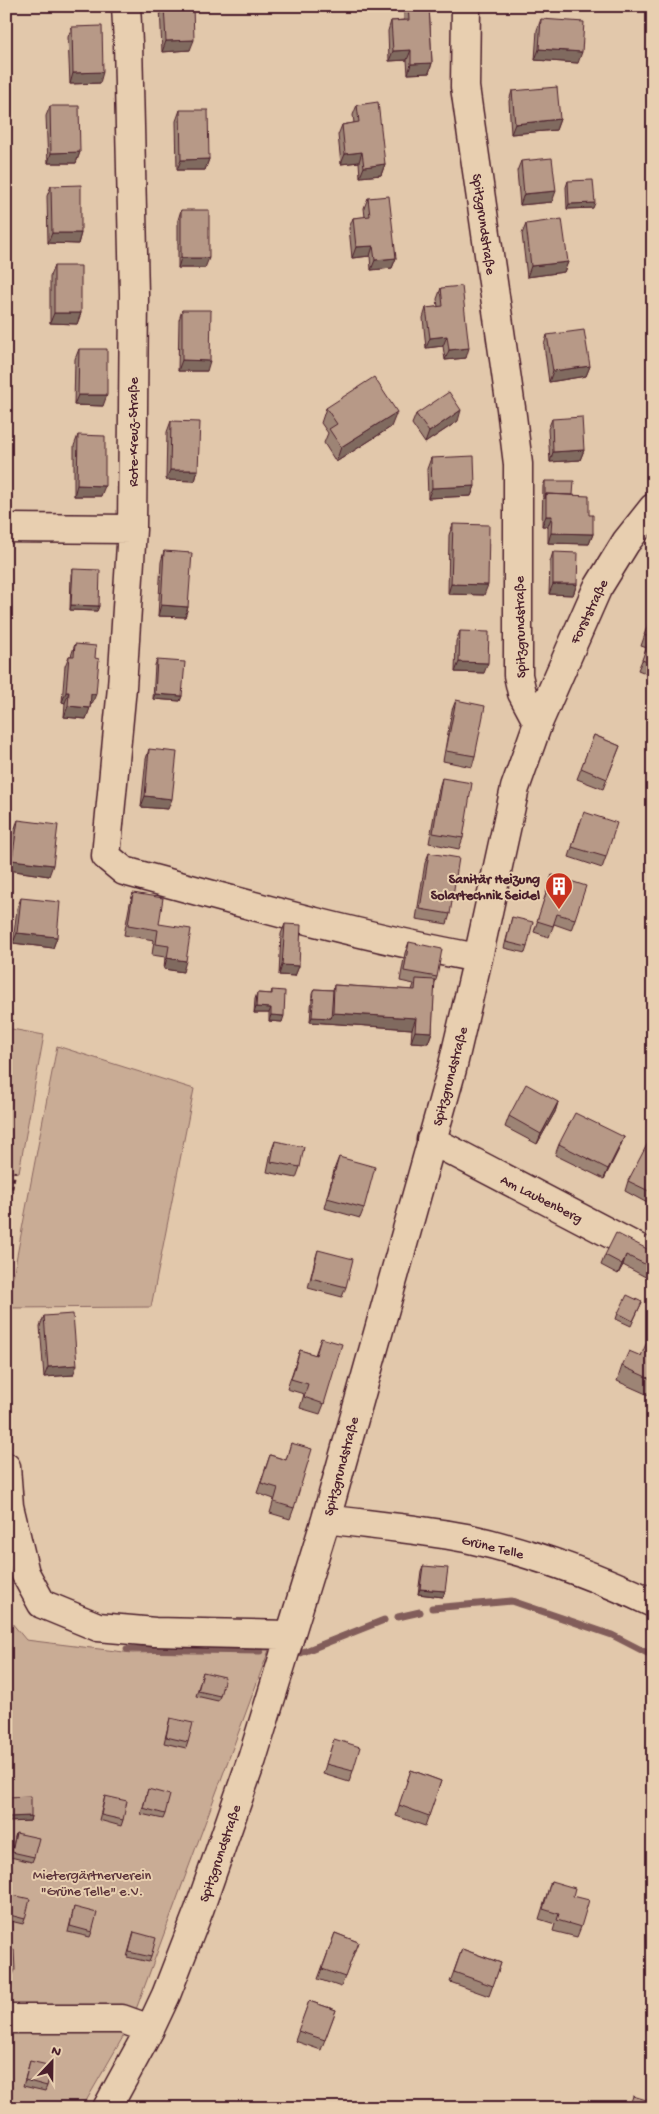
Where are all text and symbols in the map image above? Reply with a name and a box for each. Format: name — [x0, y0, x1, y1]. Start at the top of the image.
street label: Spitzgrundstraße — [467, 173, 498, 277]
street label: Rote-Kreuz-Straße — [126, 376, 143, 487]
street label: Spitzgrundstraße — [512, 575, 531, 678]
street label: Forststraße — [567, 576, 613, 648]
building icon: Sanitär Heizung Solartechnik Seidel — [544, 871, 574, 910]
place label: Sanitär Heizung Solartechnik Seidel — [431, 872, 540, 905]
street label: Spitzgrundstraße — [430, 1024, 473, 1128]
street label: Am Laubenberg — [497, 1172, 585, 1228]
street label: Spitzgrundstraße — [321, 1414, 364, 1518]
street label: Grüne Telle — [460, 1532, 526, 1565]
street label: Spitzgrundstraße — [197, 1802, 246, 1905]
park label: Mietergärtnerverein "Grüne Telle" e.V. — [33, 1868, 152, 1901]
north arrow — [28, 2036, 78, 2086]
text: N — [49, 2043, 63, 2062]

